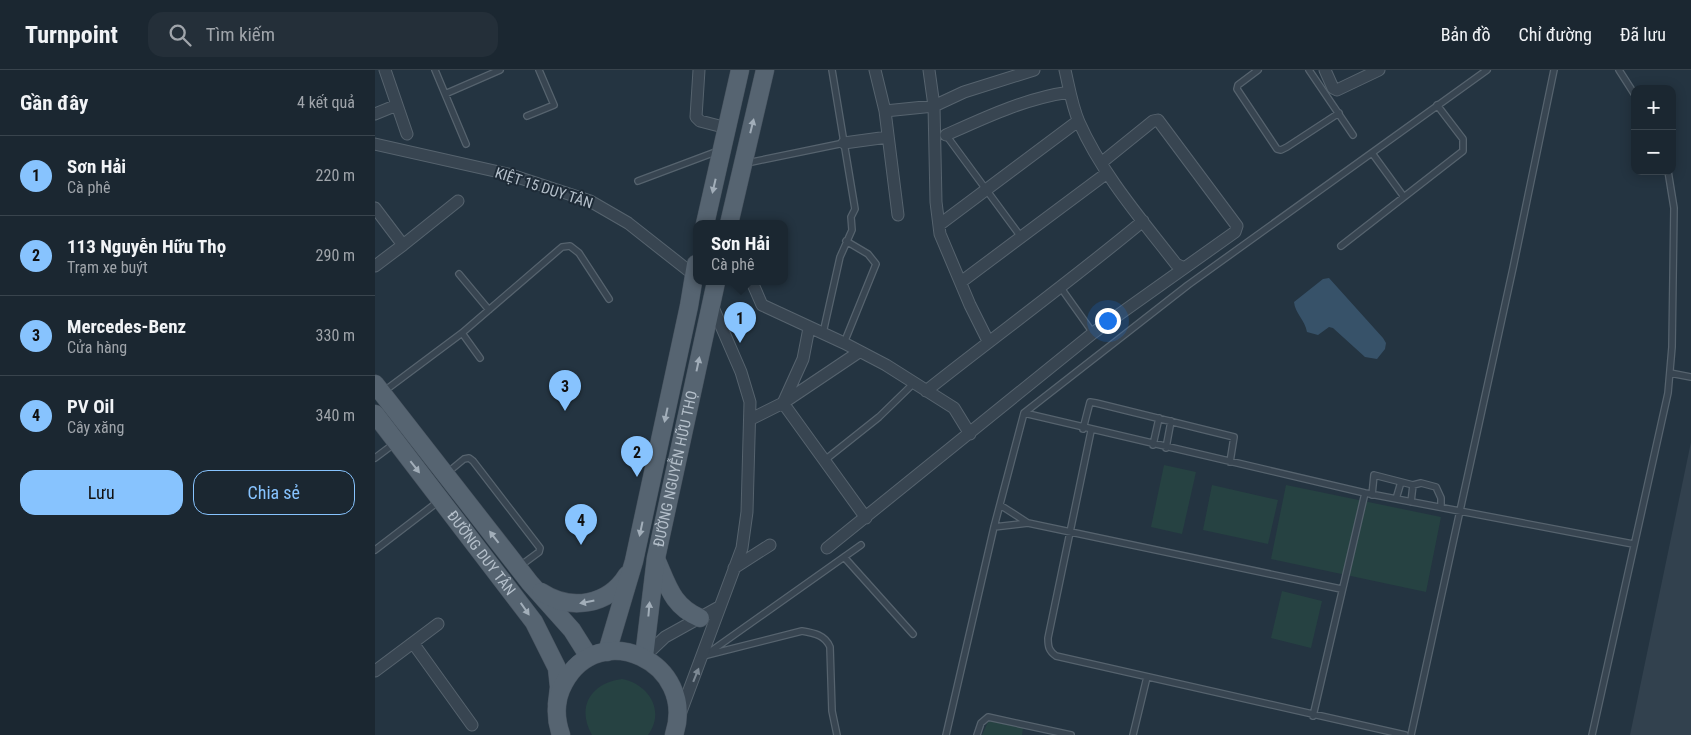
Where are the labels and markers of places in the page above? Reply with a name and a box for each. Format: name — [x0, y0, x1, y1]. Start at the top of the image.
pin: 1 — [724, 302, 756, 343]
pin: 3 — [549, 370, 581, 411]
pin: 2 — [621, 436, 653, 477]
pin: 4 — [565, 504, 597, 545]

